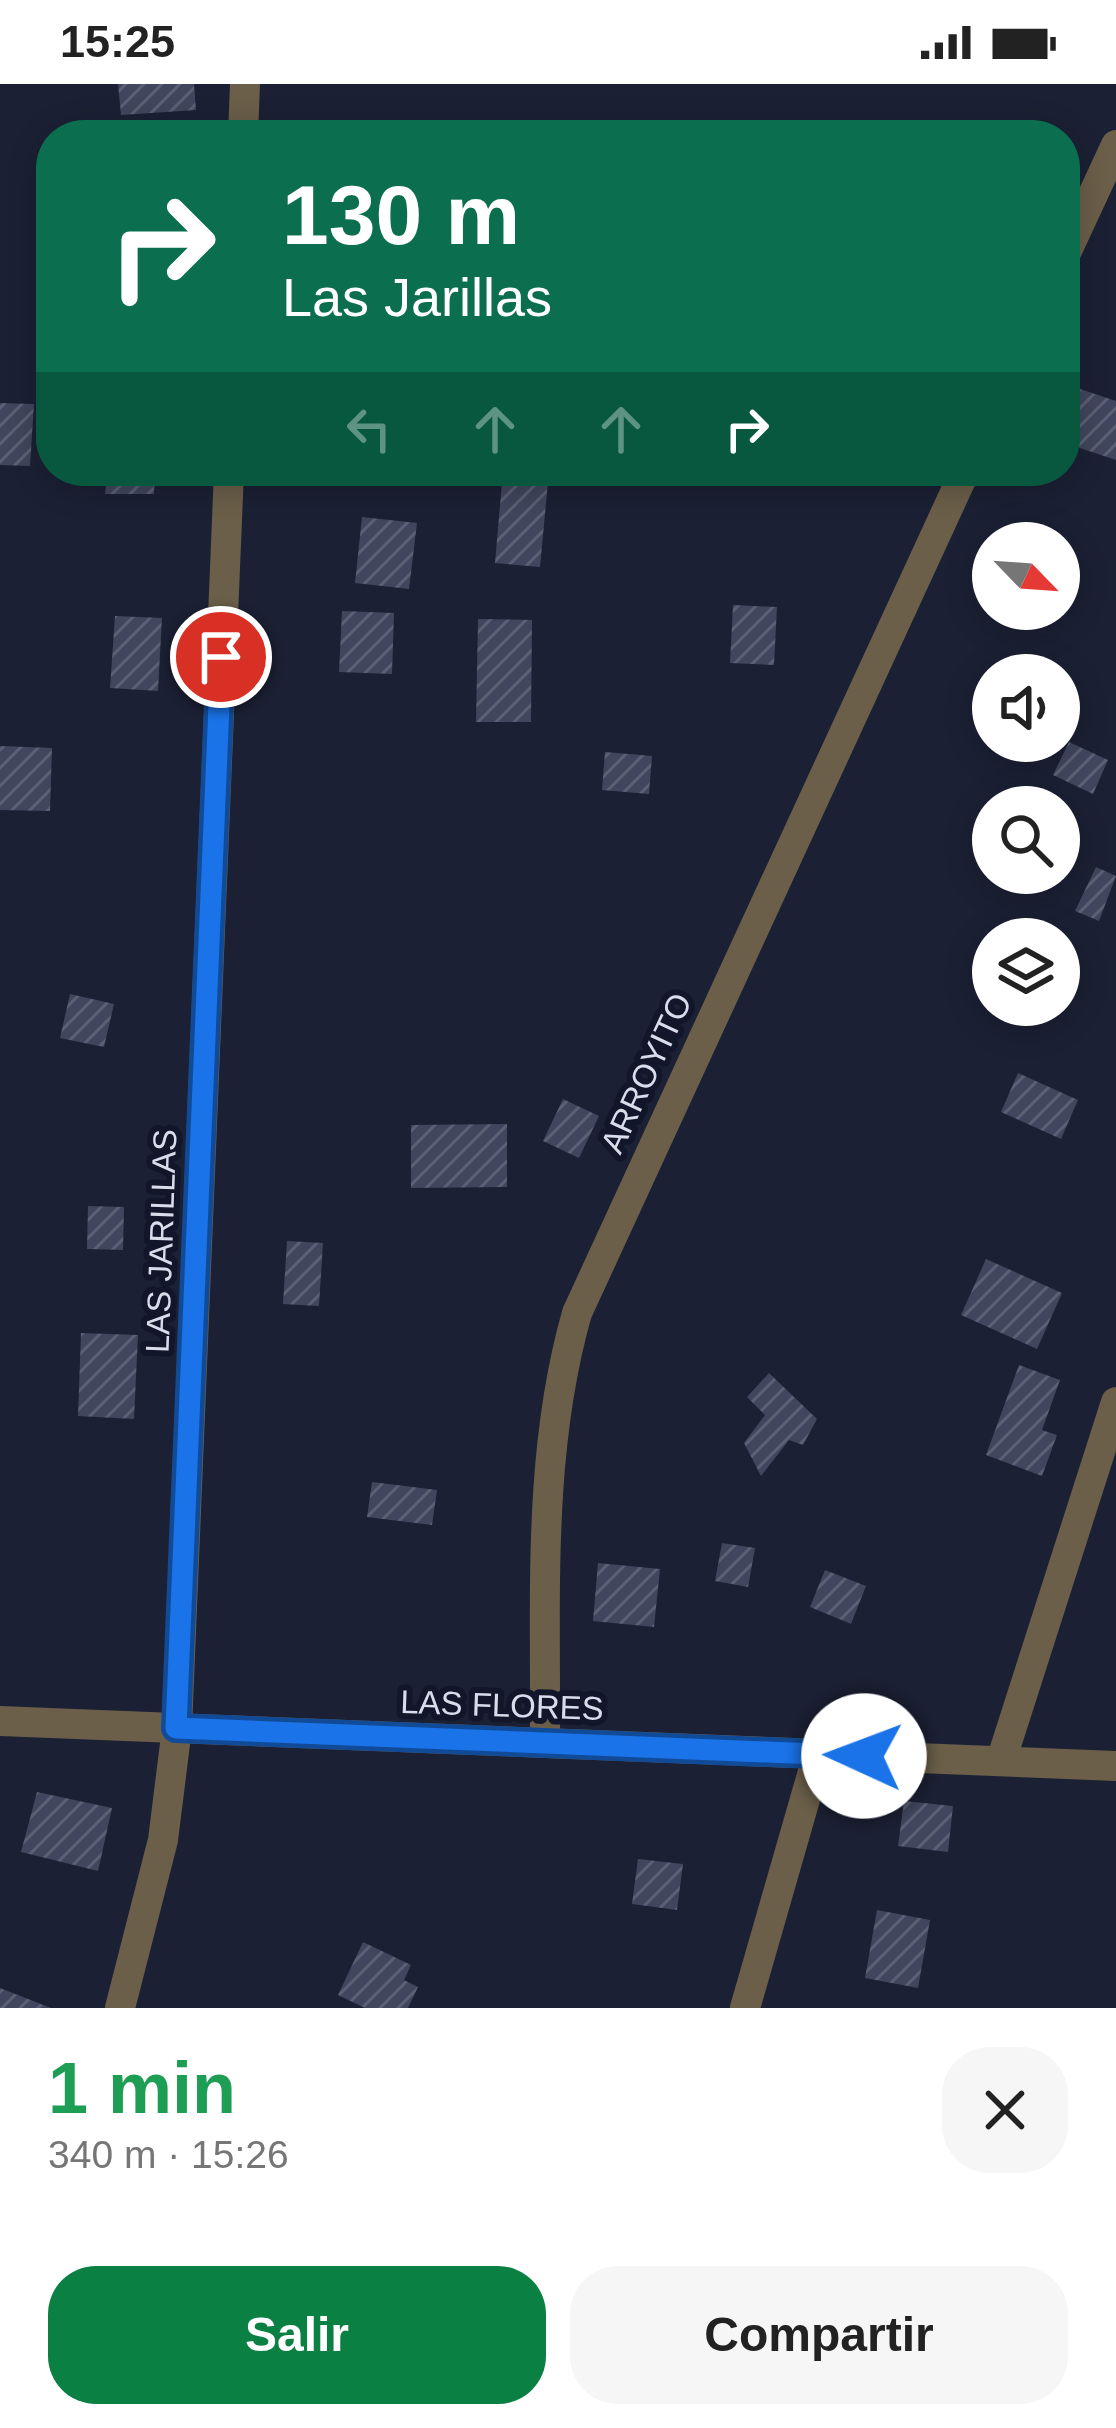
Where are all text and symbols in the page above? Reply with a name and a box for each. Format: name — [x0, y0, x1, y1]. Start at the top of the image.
text: 15:25 — [60, 16, 175, 67]
icon: right — [84, 168, 240, 324]
text: 130 m — [282, 168, 520, 262]
text: Las Jarillas — [282, 267, 552, 327]
icon: left — [336, 396, 402, 462]
icon: ahead — [462, 396, 528, 462]
icon: ahead — [588, 396, 654, 462]
icon: right — [714, 396, 780, 462]
north arrow — [972, 522, 1080, 630]
map controls — [972, 522, 1080, 1026]
pin — [170, 606, 272, 708]
icon: arrive — [188, 624, 254, 690]
button: sound — [972, 654, 1080, 762]
button: search — [972, 786, 1080, 894]
button: layers — [972, 918, 1080, 1026]
street label: ARROYITO — [593, 987, 699, 1159]
street label: LAS JARILLAS — [139, 1129, 183, 1353]
street label: LAS FLORES — [400, 1683, 604, 1727]
position arrow — [801, 1693, 927, 1819]
button: close — [942, 2047, 1068, 2173]
text: 1 min — [48, 2048, 236, 2128]
text: 340 m · 15:26 — [48, 2133, 289, 2176]
button: Salir — [48, 2266, 546, 2404]
button: Compartir — [570, 2266, 1068, 2404]

